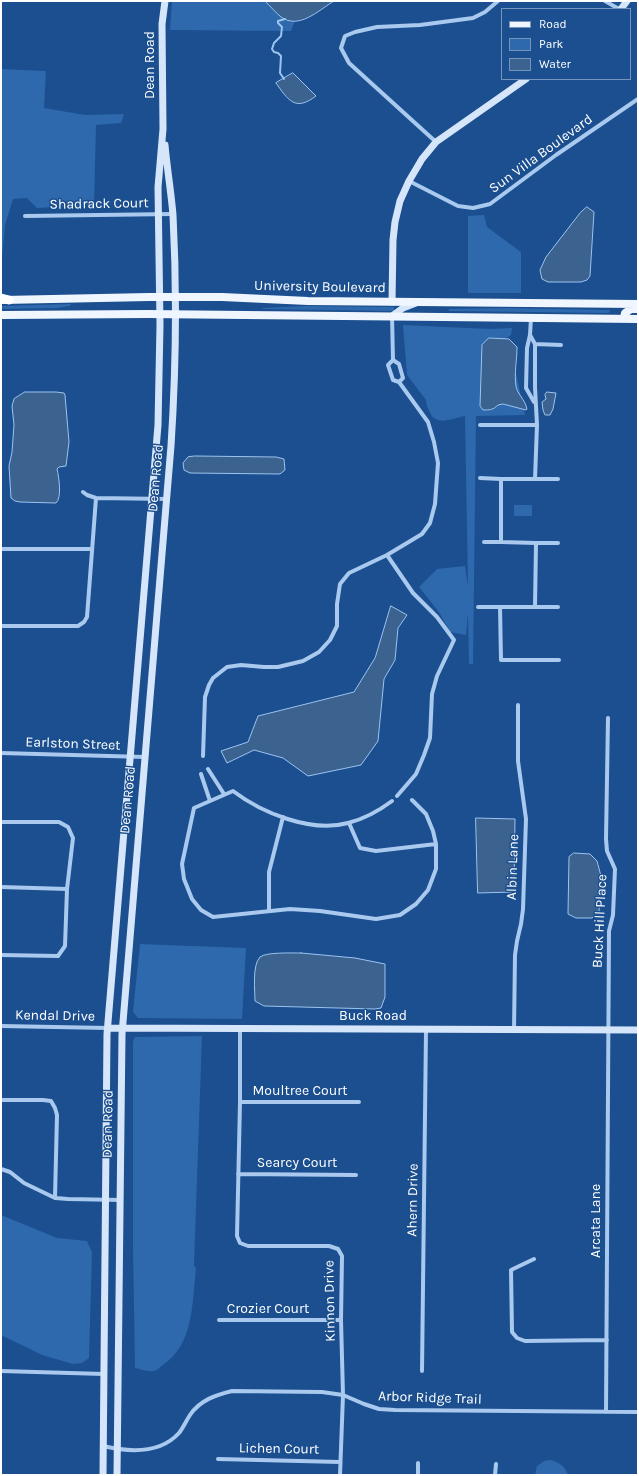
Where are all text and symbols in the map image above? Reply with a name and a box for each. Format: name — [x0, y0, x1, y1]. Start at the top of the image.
legend — [501, 8, 631, 80]
text: Road — [539, 17, 567, 31]
street label: Dean Road — [142, 31, 158, 99]
text: Park — [539, 37, 563, 51]
text: Water — [539, 57, 571, 71]
street label: Sun Villa Boulevard — [486, 111, 596, 197]
street label: Shadrack Court — [49, 195, 149, 213]
street label: University Boulevard — [254, 277, 386, 297]
street label: Dean Road — [145, 443, 167, 513]
street label: Earlston Street — [25, 734, 121, 754]
street label: Dean Road — [117, 765, 139, 835]
street label: Albin Lane — [503, 834, 523, 900]
street label: Buck Hill Place — [589, 874, 611, 968]
street label: Kendal Drive — [15, 1007, 95, 1025]
street label: Buck Road — [339, 1008, 407, 1024]
street label: Moultree Court — [253, 1083, 347, 1099]
street label: Dean Road — [99, 1090, 117, 1158]
street label: Searcy Court — [257, 1155, 337, 1171]
street label: Ahern Drive — [404, 1163, 422, 1237]
street label: Arcata Lane — [588, 1184, 604, 1258]
street label: Kinnon Drive — [321, 1260, 339, 1342]
street label: Crozier Court — [227, 1301, 309, 1317]
street label: Arbor Ridge Trail — [378, 1388, 482, 1408]
street label: Lichen Court — [239, 1440, 319, 1458]

